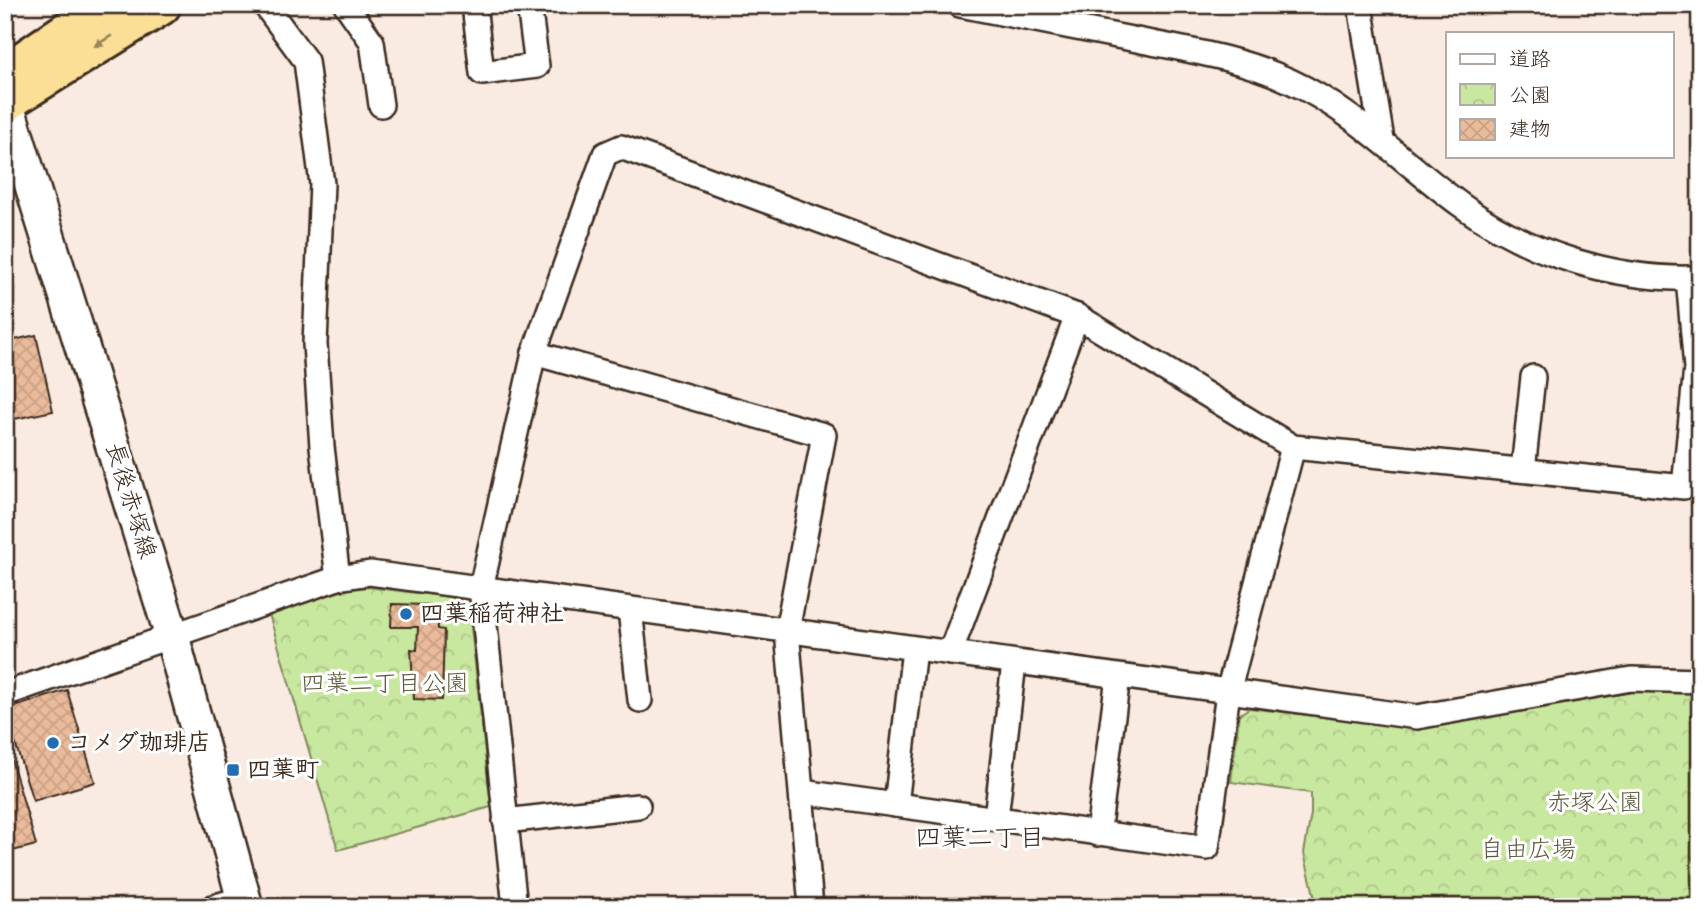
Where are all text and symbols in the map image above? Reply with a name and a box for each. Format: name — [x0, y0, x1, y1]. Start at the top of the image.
legend — [1446, 32, 1674, 158]
one-way arrow — [94, 35, 113, 48]
text: 道路 — [1509, 46, 1551, 74]
text: 公園 — [1509, 82, 1551, 110]
text: 建物 — [1509, 116, 1551, 144]
street label: 長後赤塚線 — [98, 439, 162, 563]
place label: 四葉稲荷神社 — [420, 599, 564, 630]
marker: 四葉稲荷神社 — [398, 606, 414, 622]
park label: 四葉二丁目公園 — [301, 669, 469, 700]
place label: コメダ珈琲店 — [67, 728, 211, 759]
marker: コメダ珈琲店 — [45, 735, 61, 751]
place label: 四葉町 — [247, 755, 319, 786]
marker: 四葉町 — [225, 762, 241, 778]
park label: 赤塚公園 — [1547, 788, 1643, 819]
district label: 四葉二丁目 — [915, 822, 1045, 856]
park label: 自由広場 — [1480, 835, 1576, 866]

